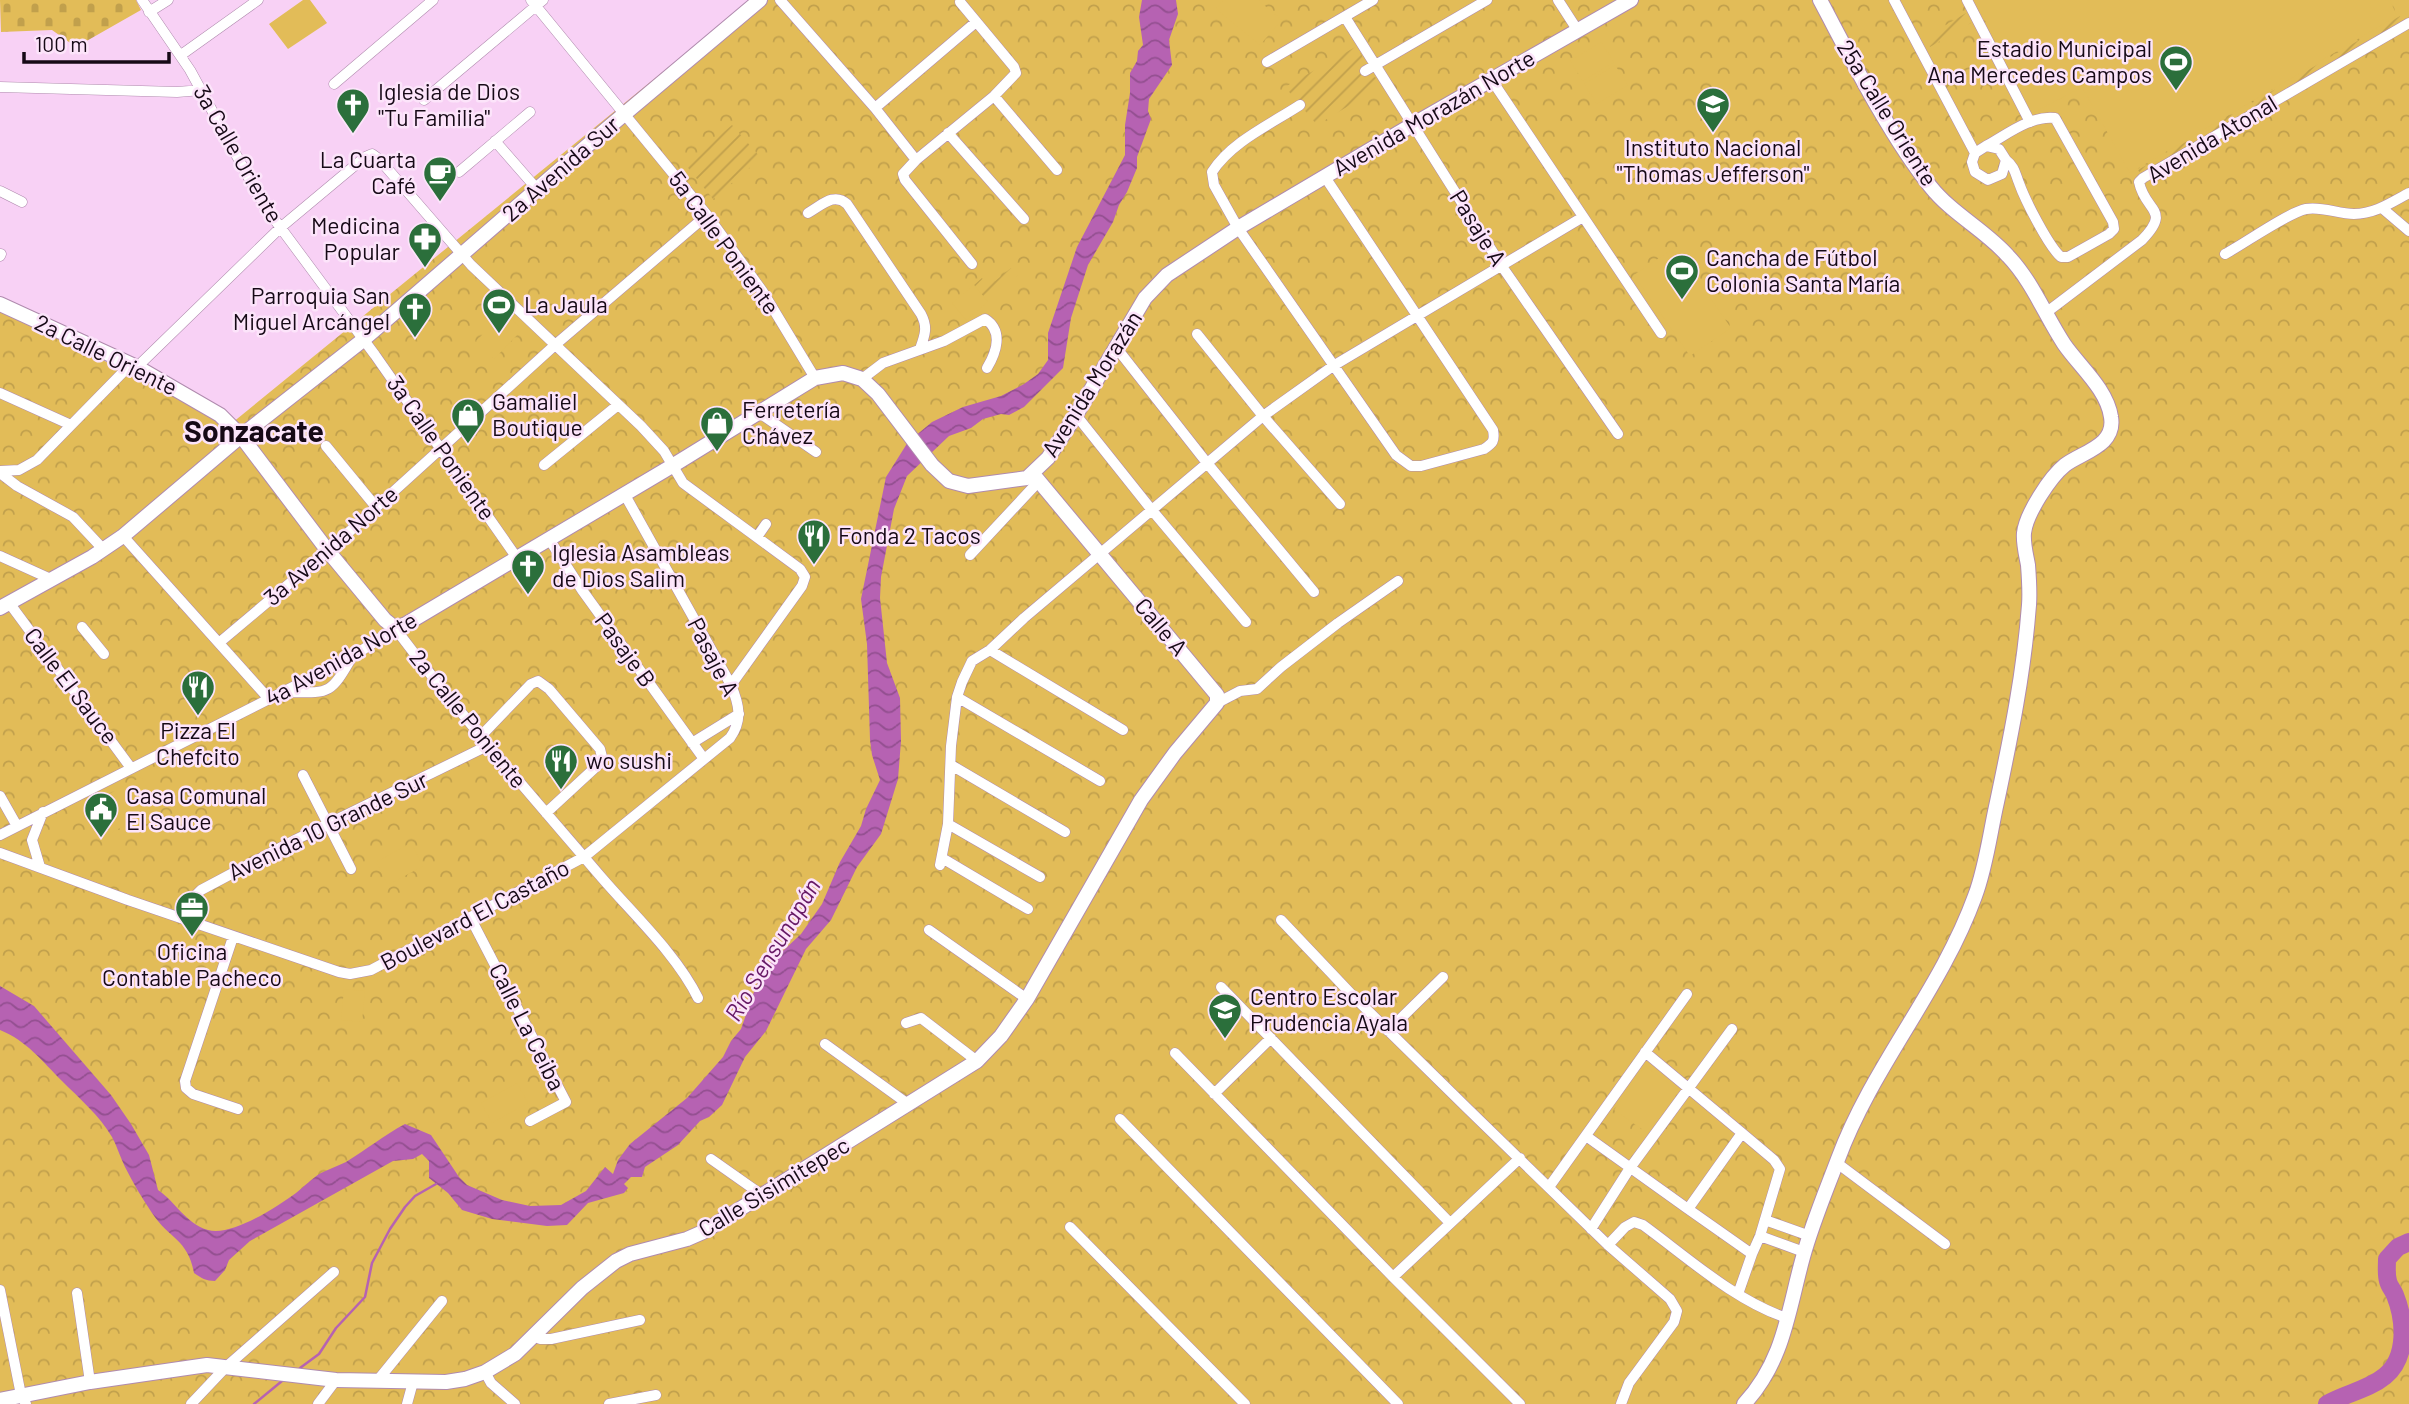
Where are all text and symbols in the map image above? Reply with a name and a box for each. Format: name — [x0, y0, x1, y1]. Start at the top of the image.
scale bar — [24, 21, 170, 65]
text: 100 m — [35, 31, 88, 56]
street label: 25a Calle Oriente — [1832, 34, 1944, 191]
place label: Estadio Municipal Ana Mercedes Campos — [1927, 34, 2152, 88]
street label: Avenida Morazán Norte — [1328, 43, 1539, 181]
sports icon: Estadio Municipal Ana Mercedes Campos — [2157, 43, 2195, 92]
place label: Iglesia de Dios "Tu Familia" — [378, 77, 520, 131]
street label: 3a Calle Oriente — [188, 80, 290, 227]
school or university icon: Instituto Nacional "Thomas Jefferson" — [1694, 85, 1732, 134]
church icon: Iglesia de Dios "Tu Familia" — [334, 86, 372, 135]
street label: Avenida Atonal — [2141, 88, 2282, 188]
street label: 2a Avenida Sur — [496, 109, 625, 227]
place label: Instituto Nacional "Thomas Jefferson" — [1617, 133, 1809, 187]
place label: La Cuarta Café — [320, 145, 416, 199]
cafe icon: La Cuarta Café — [421, 154, 459, 203]
street label: 5a Calle Poniente — [663, 165, 786, 319]
street label: Pasaje A — [1445, 184, 1513, 271]
place label: Medicina Popular — [311, 211, 401, 265]
pharmacy icon: Medicina Popular — [406, 220, 444, 269]
place label: Cancha de Fútbol Colonia Santa María — [1706, 243, 1900, 297]
sports icon: Cancha de Fútbol Colonia Santa María — [1663, 252, 1701, 301]
place label: Parroquia San Miguel Arcángel — [233, 281, 390, 335]
sports icon: La Jaula — [480, 286, 518, 335]
church icon: Parroquia San Miguel Arcángel — [396, 290, 434, 339]
place label: La Jaula — [524, 290, 608, 318]
street label: Avenida Morazán — [1035, 305, 1147, 462]
street label: 2a Calle Oriente — [31, 308, 182, 401]
street label: 3a Calle Poniente — [382, 370, 502, 525]
place label: Gamaliel Boutique — [492, 387, 583, 441]
place label: Ferretería Chávez — [742, 395, 840, 449]
shop icon: Gamaliel Boutique — [449, 396, 487, 445]
shop icon: Ferretería Chávez — [698, 404, 736, 453]
district label: Sonzacate — [184, 412, 324, 448]
street label: 3a Avenida Norte — [258, 479, 403, 611]
restaurant icon: Fonda 2 Tacos — [795, 517, 833, 566]
place label: Fonda 2 Tacos — [838, 521, 981, 549]
place label: Iglesia Asambleas de Dios Salim — [552, 538, 729, 592]
church icon: Iglesia Asambleas de Dios Salim — [509, 547, 547, 596]
street label: Calle A — [1130, 592, 1194, 661]
street label: 4a Avenida Norte — [260, 605, 421, 711]
street label: Pasaje B — [589, 607, 662, 692]
street label: Pasaje A — [682, 613, 746, 701]
street label: Calle El Sauce — [19, 622, 125, 749]
street label: 2a Calle Poniente — [404, 643, 533, 793]
restaurant icon: Pizza El Chefcito — [179, 668, 217, 717]
place label: Pizza El Chefcito — [156, 716, 240, 770]
restaurant icon: wo sushi — [542, 742, 580, 791]
place label: wo sushi — [586, 746, 672, 774]
street label: Avenida 10 Grande Sur — [223, 764, 433, 886]
place label: Casa Comunal El Sauce — [126, 781, 266, 835]
public building icon: Casa Comunal El Sauce — [82, 790, 120, 839]
street label: Boulevard El Castaño — [375, 852, 574, 976]
water label: Río Sensunapán — [718, 873, 826, 1026]
office icon: Oficina Contable Pacheco — [173, 889, 211, 938]
place label: Oficina Contable Pacheco — [102, 937, 282, 991]
street label: Calle La Ceiba — [484, 958, 572, 1095]
place label: Centro Escolar Prudencia Ayala — [1250, 982, 1408, 1036]
school or university icon: Centro Escolar Prudencia Ayala — [1206, 991, 1244, 1040]
street label: Calle Sisimitepec — [693, 1130, 854, 1242]

